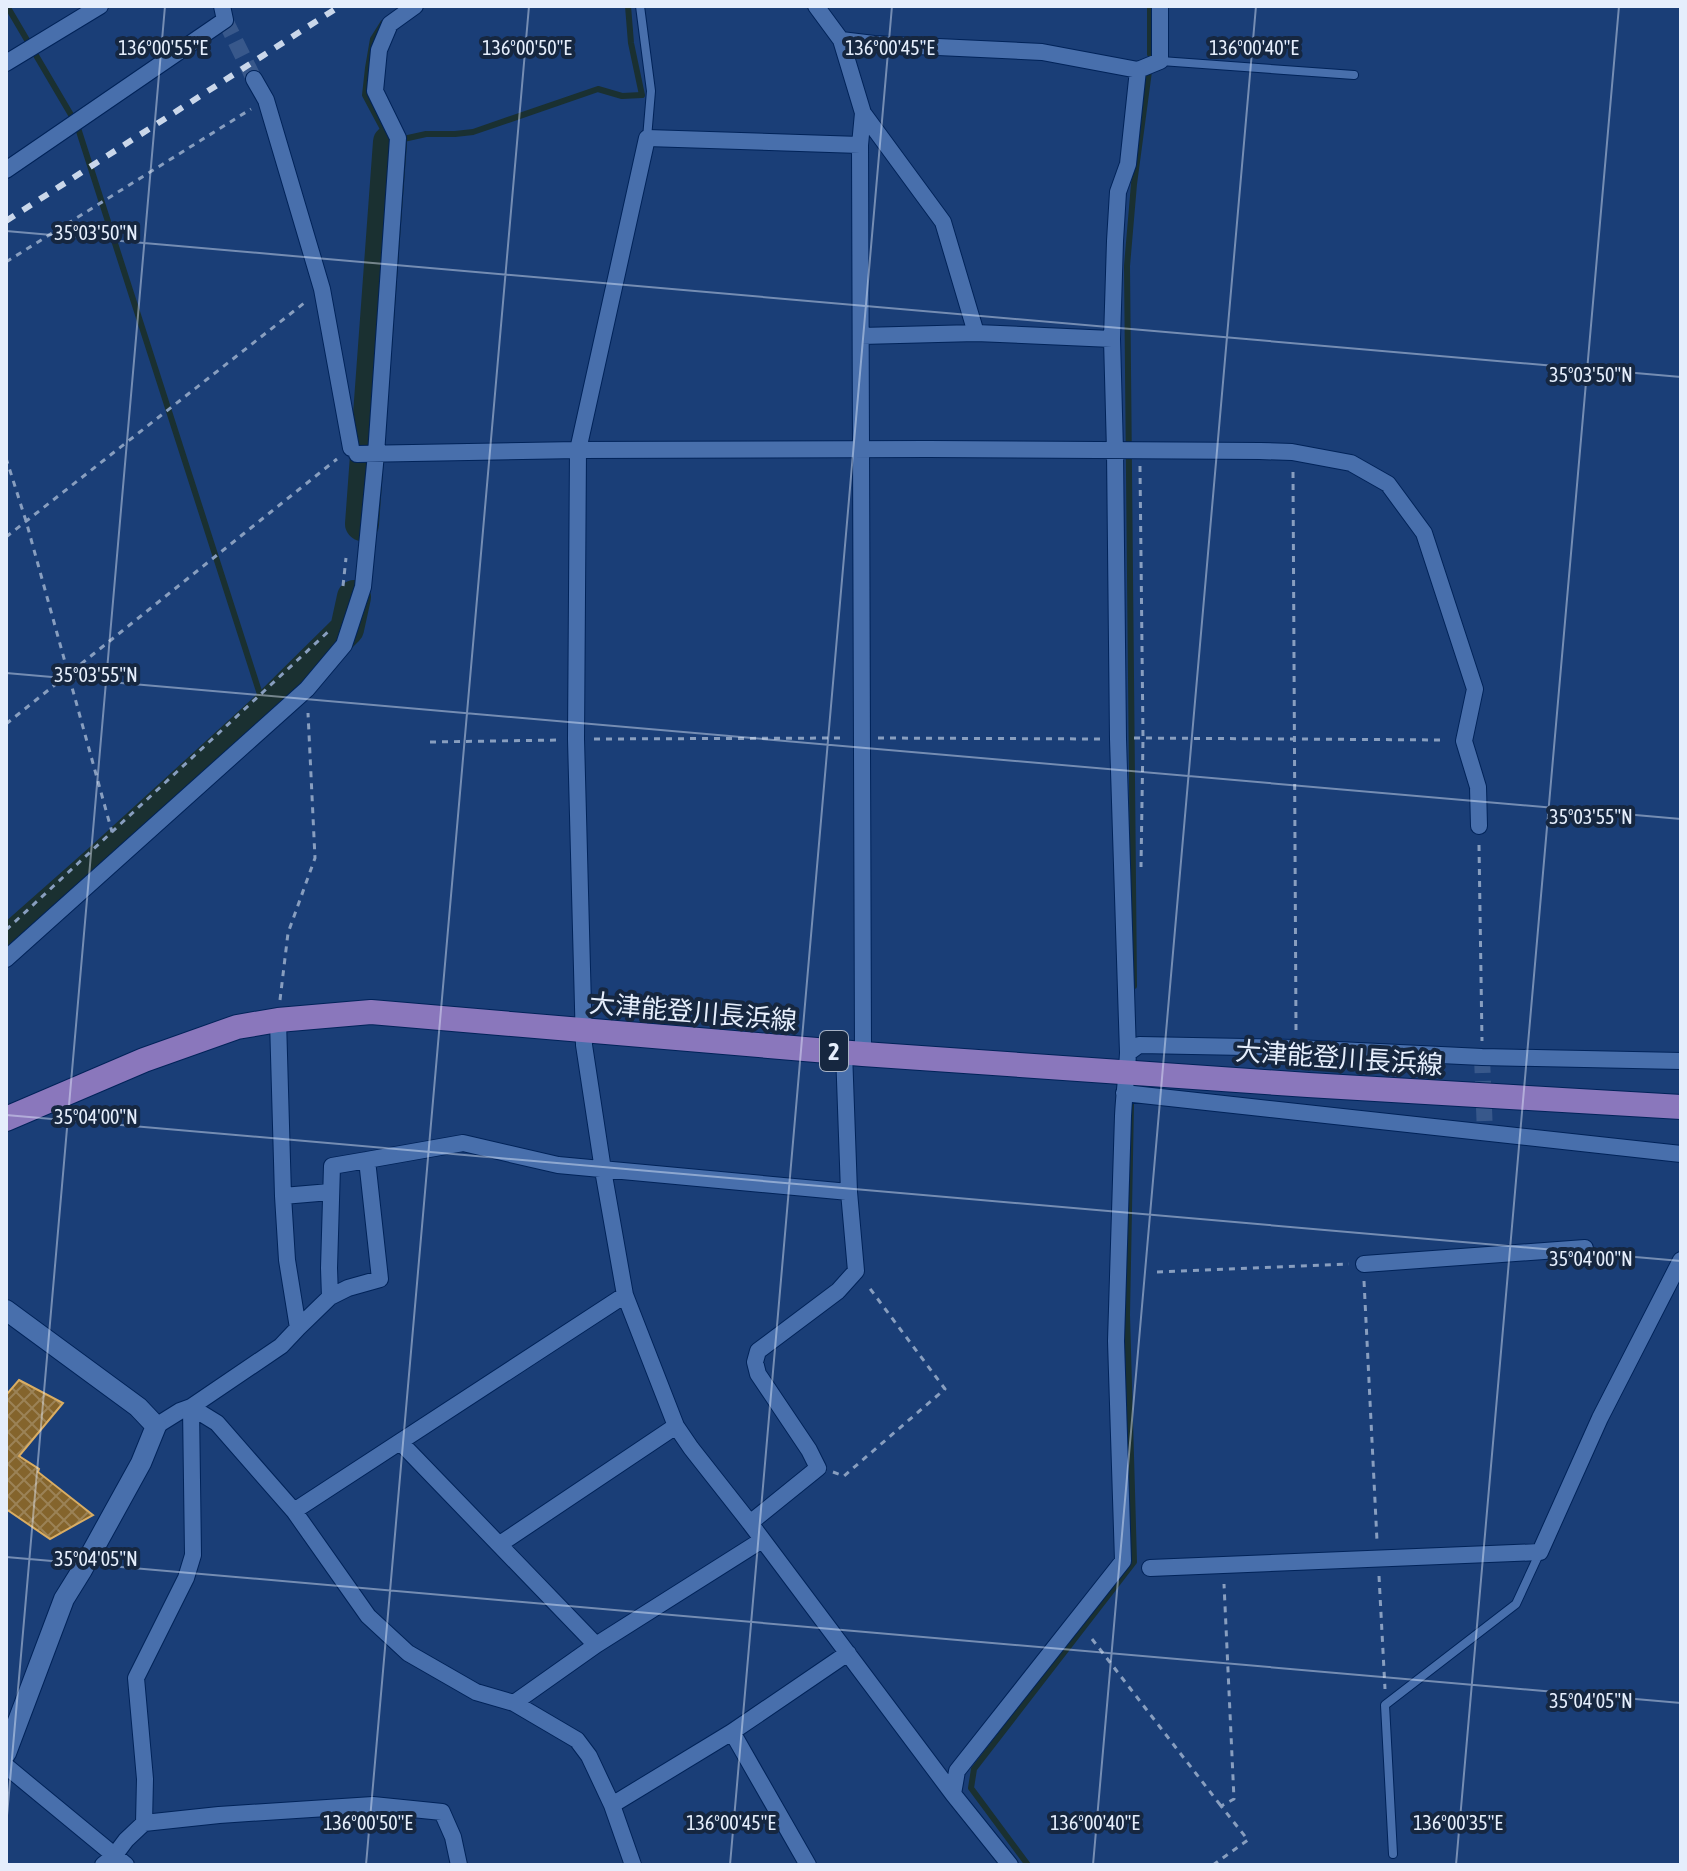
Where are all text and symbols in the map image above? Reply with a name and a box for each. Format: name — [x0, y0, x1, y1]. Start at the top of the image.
text: 136°00'55"E — [118, 36, 208, 59]
text: 136°00'50"E — [482, 36, 572, 59]
text: 136°00'45"E — [845, 36, 935, 59]
text: 136°00'40"E — [1209, 36, 1299, 59]
text: 35°03'50"N — [54, 221, 138, 244]
text: 35°03'50"N — [1549, 363, 1633, 386]
text: 35°03'55"N — [54, 663, 138, 686]
text: 35°03'55"N — [1549, 805, 1633, 828]
street label: 大津能登川長浜線 — [588, 988, 798, 1036]
road number: 2 — [820, 1031, 848, 1071]
street label: 大津能登川長浜線 — [1234, 1036, 1444, 1080]
text: 35°04'00"N — [54, 1105, 138, 1128]
text: 35°04'00"N — [1549, 1247, 1633, 1270]
text: 35°04'05"N — [54, 1547, 138, 1570]
text: 35°04'05"N — [1549, 1689, 1633, 1712]
text: 136°00'50"E — [323, 1811, 413, 1834]
text: 136°00'45"E — [686, 1811, 776, 1834]
text: 136°00'40"E — [1050, 1811, 1140, 1834]
text: 136°00'35"E — [1413, 1811, 1503, 1834]

